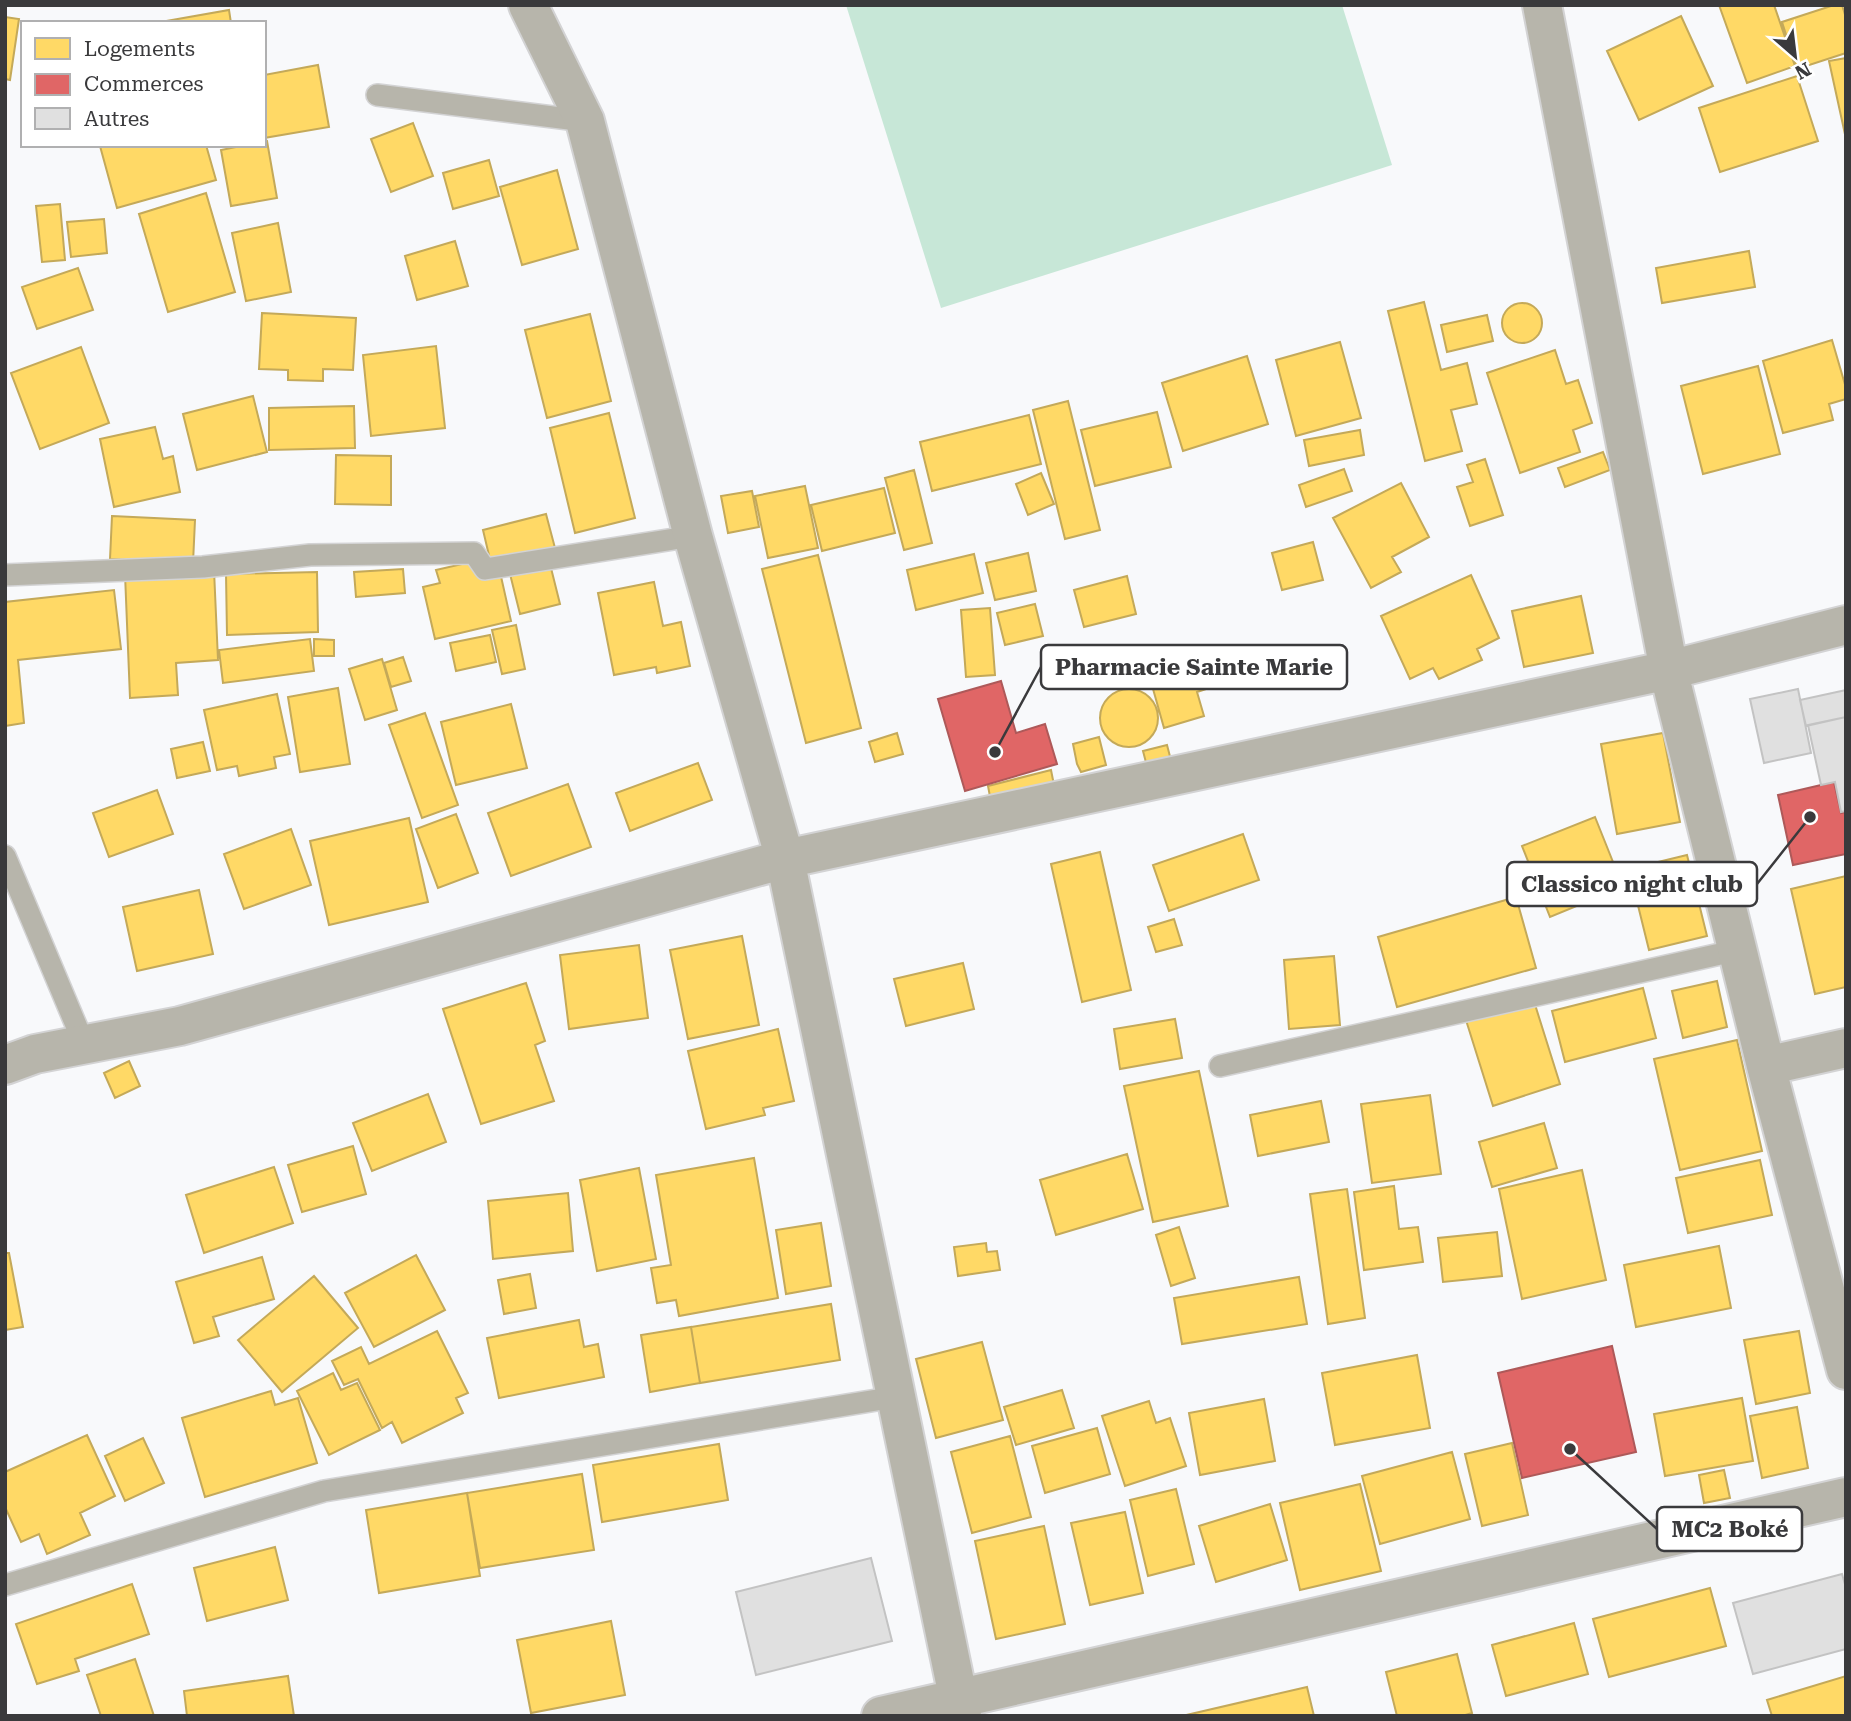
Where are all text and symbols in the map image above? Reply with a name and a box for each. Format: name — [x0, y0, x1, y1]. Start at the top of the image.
legend — [21, 21, 266, 147]
north arrow — [1760, 21, 1830, 91]
text: Logements — [84, 37, 195, 61]
text: N — [1791, 57, 1815, 84]
text: Commerces — [84, 72, 204, 96]
text: Autres — [84, 107, 149, 131]
callout: Pharmacie Sainte Marie — [1041, 645, 1347, 689]
text: Pharmacie Sainte Marie — [1055, 654, 1333, 681]
callout: Classico night club — [1507, 862, 1757, 906]
text: Classico night club — [1521, 871, 1743, 898]
callout: MC2 Boké — [1657, 1507, 1802, 1551]
text: MC2 Boké — [1671, 1516, 1789, 1543]

